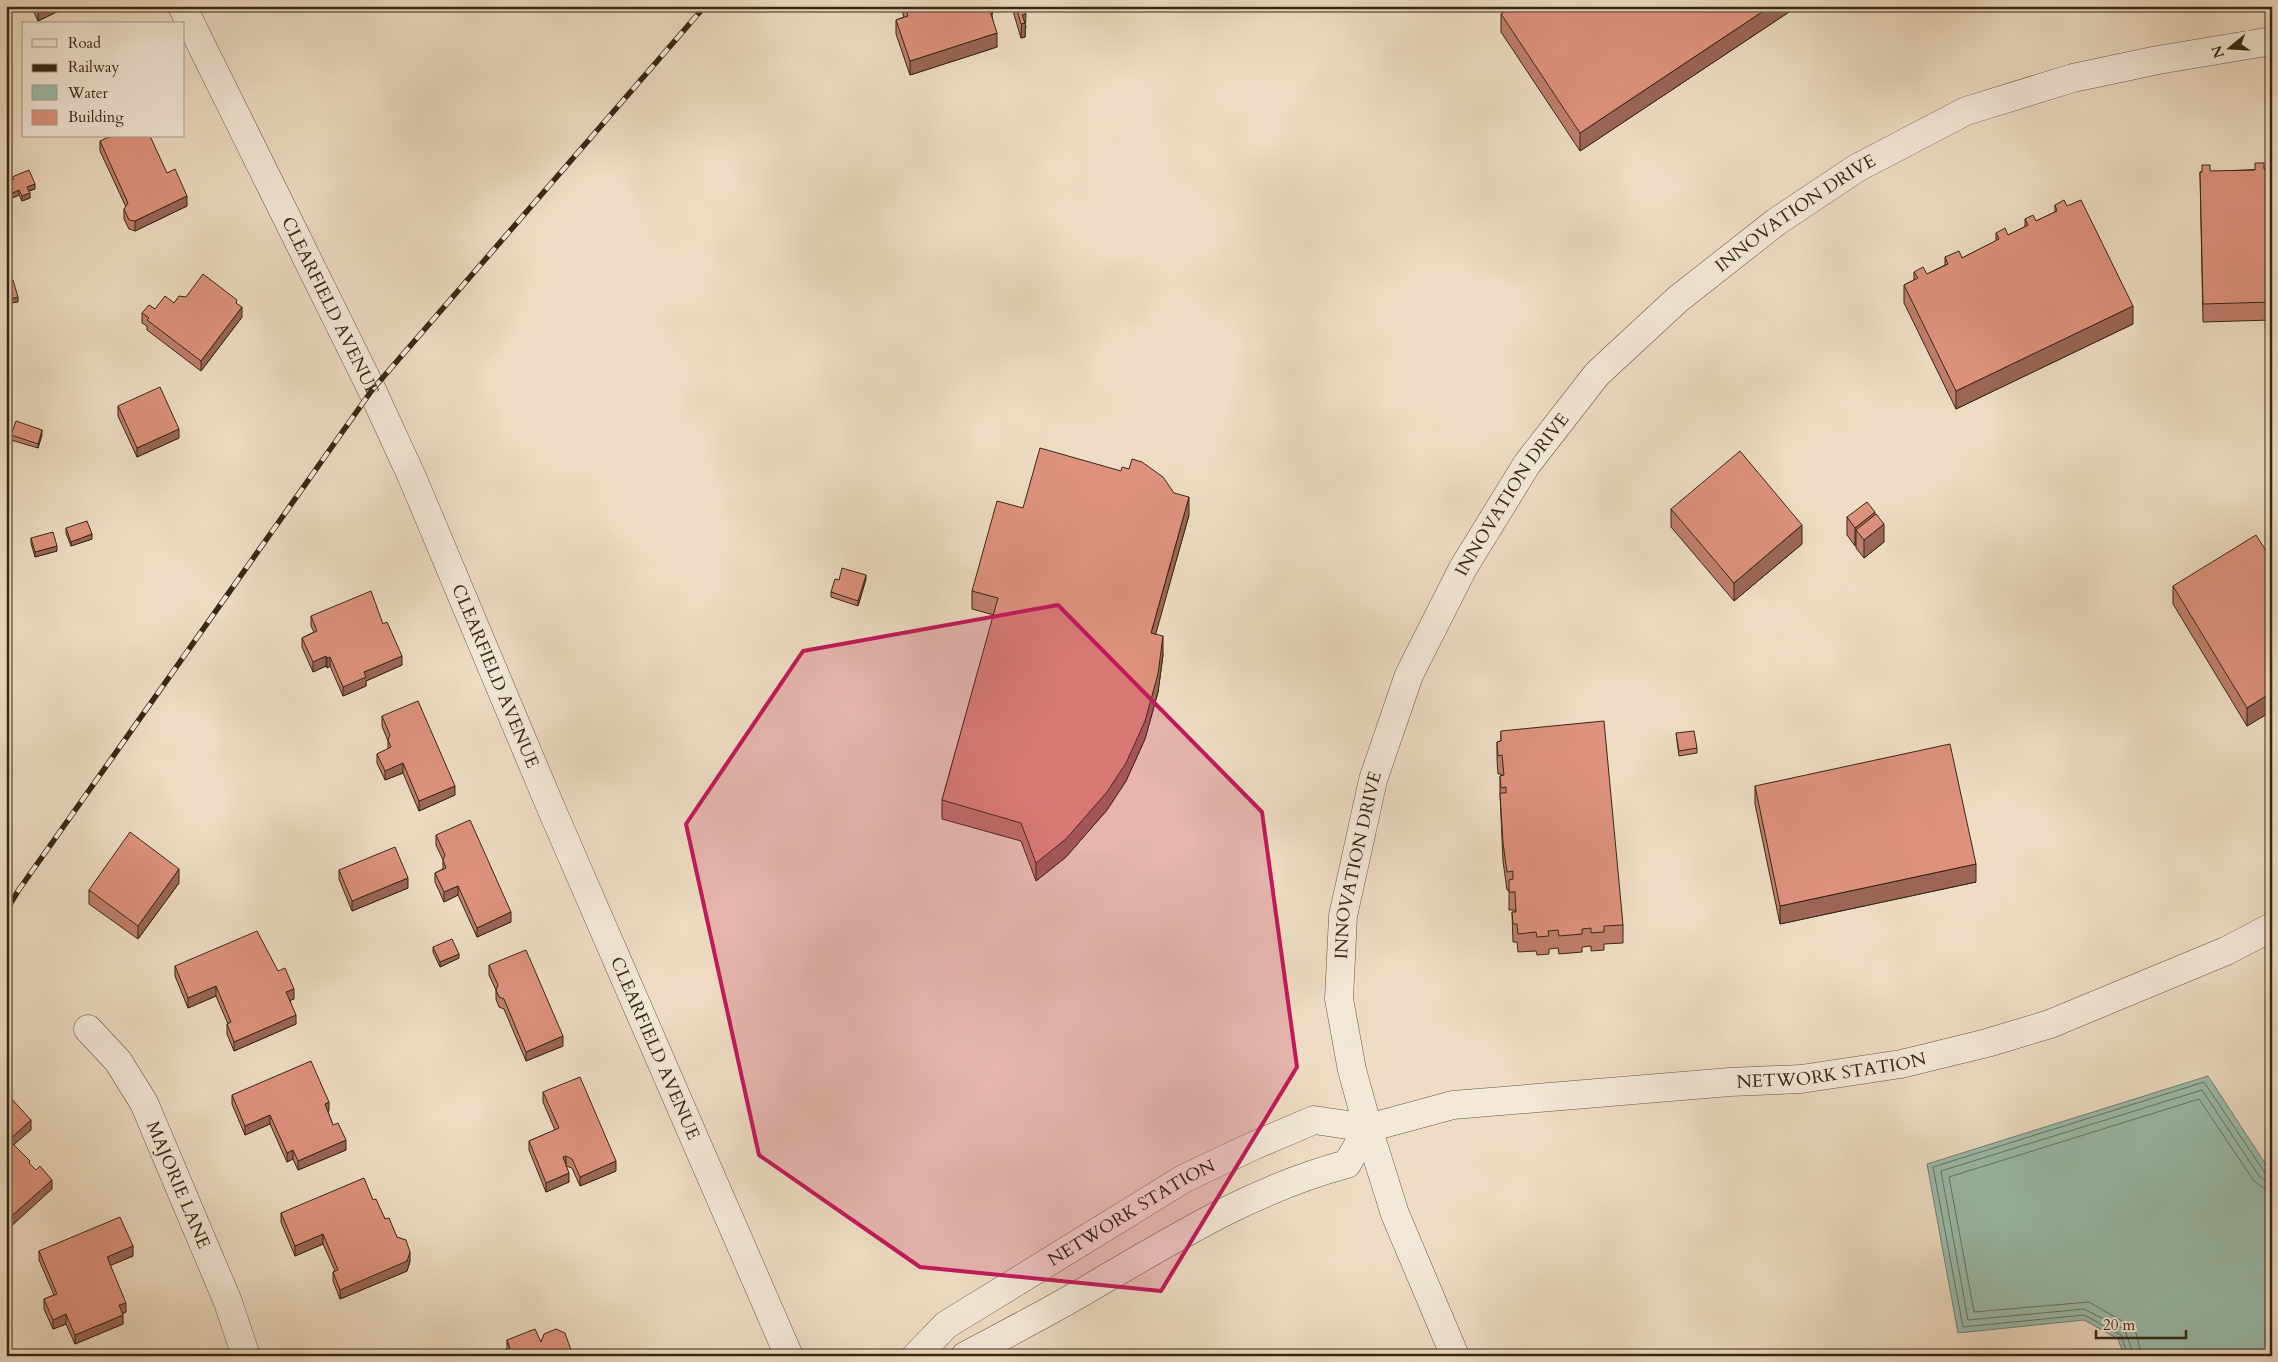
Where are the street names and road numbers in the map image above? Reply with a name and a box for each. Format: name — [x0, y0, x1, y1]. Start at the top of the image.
street label: INNOVATION DRIVE — [1710, 148, 1880, 278]
street label: CLEARFIELD AVENUE — [276, 212, 386, 400]
street label: INNOVATION DRIVE — [1448, 408, 1575, 580]
street label: CLEARFIELD AVENUE — [446, 580, 545, 772]
street label: INNOVATION DRIVE — [1328, 768, 1388, 960]
street label: CLEARFIELD AVENUE — [605, 953, 706, 1144]
street label: NETWORK STATION — [1736, 1046, 1929, 1094]
street label: MAJORIE LANE — [141, 1117, 217, 1252]
street label: NETWORK STATION — [1043, 1153, 1220, 1272]

